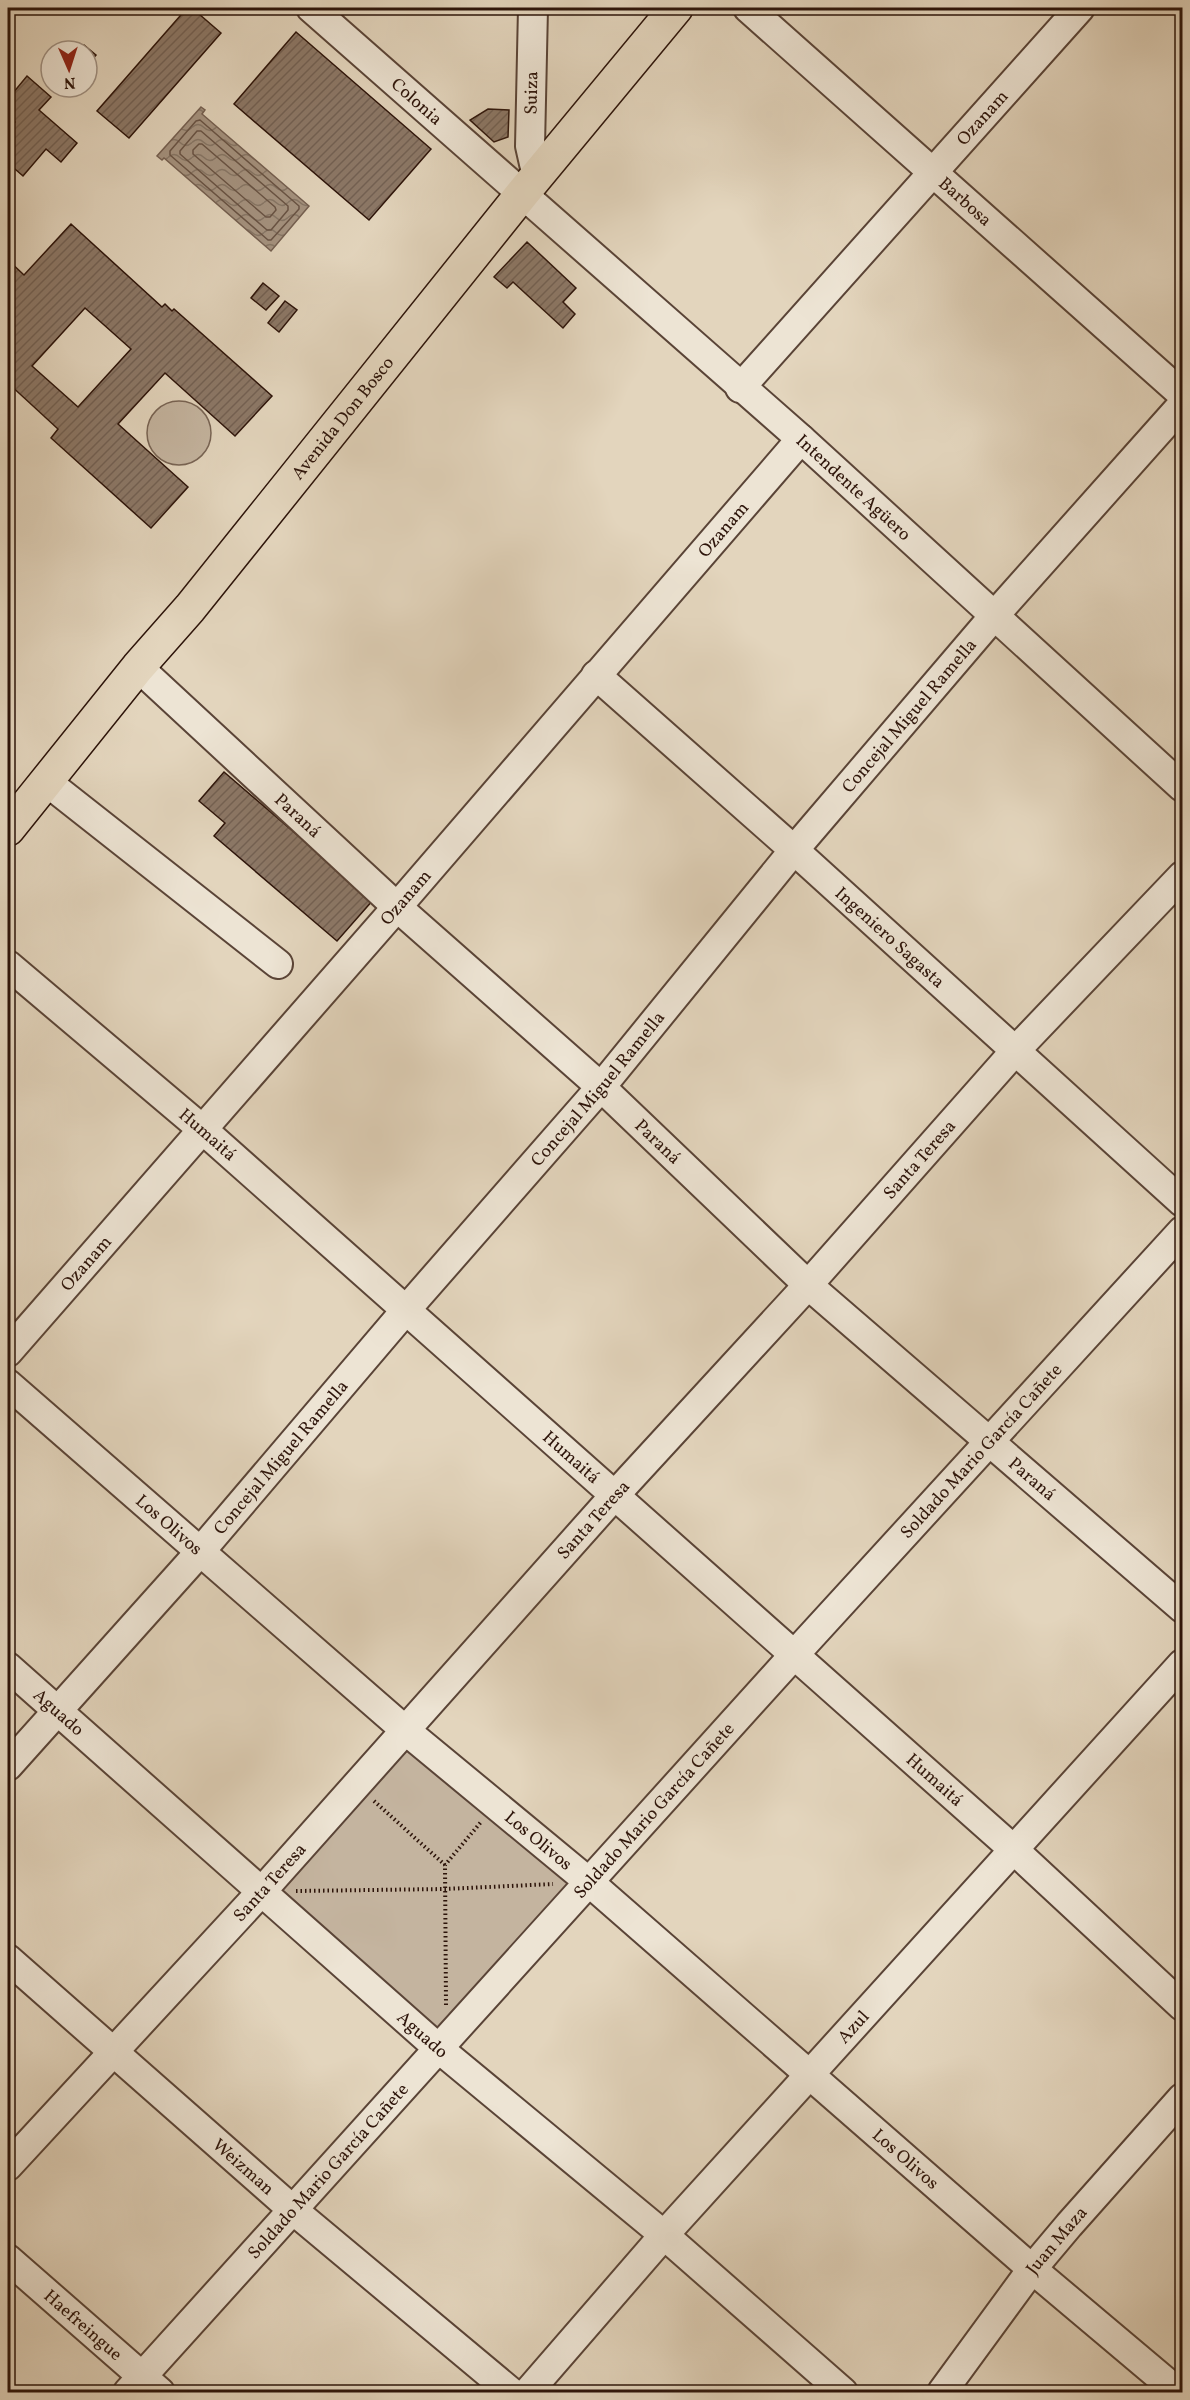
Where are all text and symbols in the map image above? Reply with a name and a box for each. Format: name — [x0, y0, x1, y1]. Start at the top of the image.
north arrow — [39, 39, 99, 99]
text: N — [63, 71, 76, 93]
street label: Suiza — [520, 71, 545, 115]
street label: Colonia — [385, 73, 447, 132]
street label: Ozanam — [952, 85, 1015, 152]
street label: Barbosa — [932, 172, 997, 233]
street label: Avenida Don Bosco — [286, 352, 401, 486]
street label: Intendente Agüero — [790, 429, 916, 547]
street label: Ozanam — [693, 497, 756, 564]
street label: Concejal Miguel Ramella — [837, 634, 983, 799]
street label: Paraná — [268, 788, 326, 844]
street label: Ozanam — [375, 865, 438, 932]
street label: Ingeniero Sagasta — [829, 882, 950, 995]
street label: Concejal Miguel Ramella — [526, 1007, 672, 1173]
street label: Humaitá — [173, 1103, 241, 1168]
street label: Paraná — [628, 1114, 686, 1171]
street label: Santa Teresa — [878, 1115, 962, 1205]
street label: Ozanam — [55, 1231, 118, 1298]
street label: Soldado Mario García Cañete — [895, 1359, 1069, 1545]
street label: Concejal Miguel Ramella — [209, 1375, 355, 1541]
street label: Humaitá — [536, 1426, 605, 1490]
street label: Paraná — [1002, 1452, 1061, 1508]
street label: Santa Teresa — [552, 1475, 636, 1566]
street label: Los Olivos — [129, 1490, 207, 1562]
street label: Aguado — [27, 1684, 89, 1743]
street label: Soldado Mario García Cañete — [569, 1718, 741, 1905]
street label: Humaitá — [900, 1748, 968, 1813]
street label: Los Olivos — [498, 1806, 577, 1877]
street label: Santa Teresa — [228, 1838, 313, 1928]
street label: Azul — [832, 2005, 876, 2050]
street label: Aguado — [391, 2006, 453, 2065]
street label: Soldado Mario García Cañete — [243, 2078, 415, 2265]
street label: Los Olivos — [866, 2124, 944, 2196]
street label: Weizman — [206, 2133, 279, 2202]
street label: Juan Maza — [1021, 2201, 1094, 2280]
street label: Haefreingue — [37, 2285, 127, 2367]

